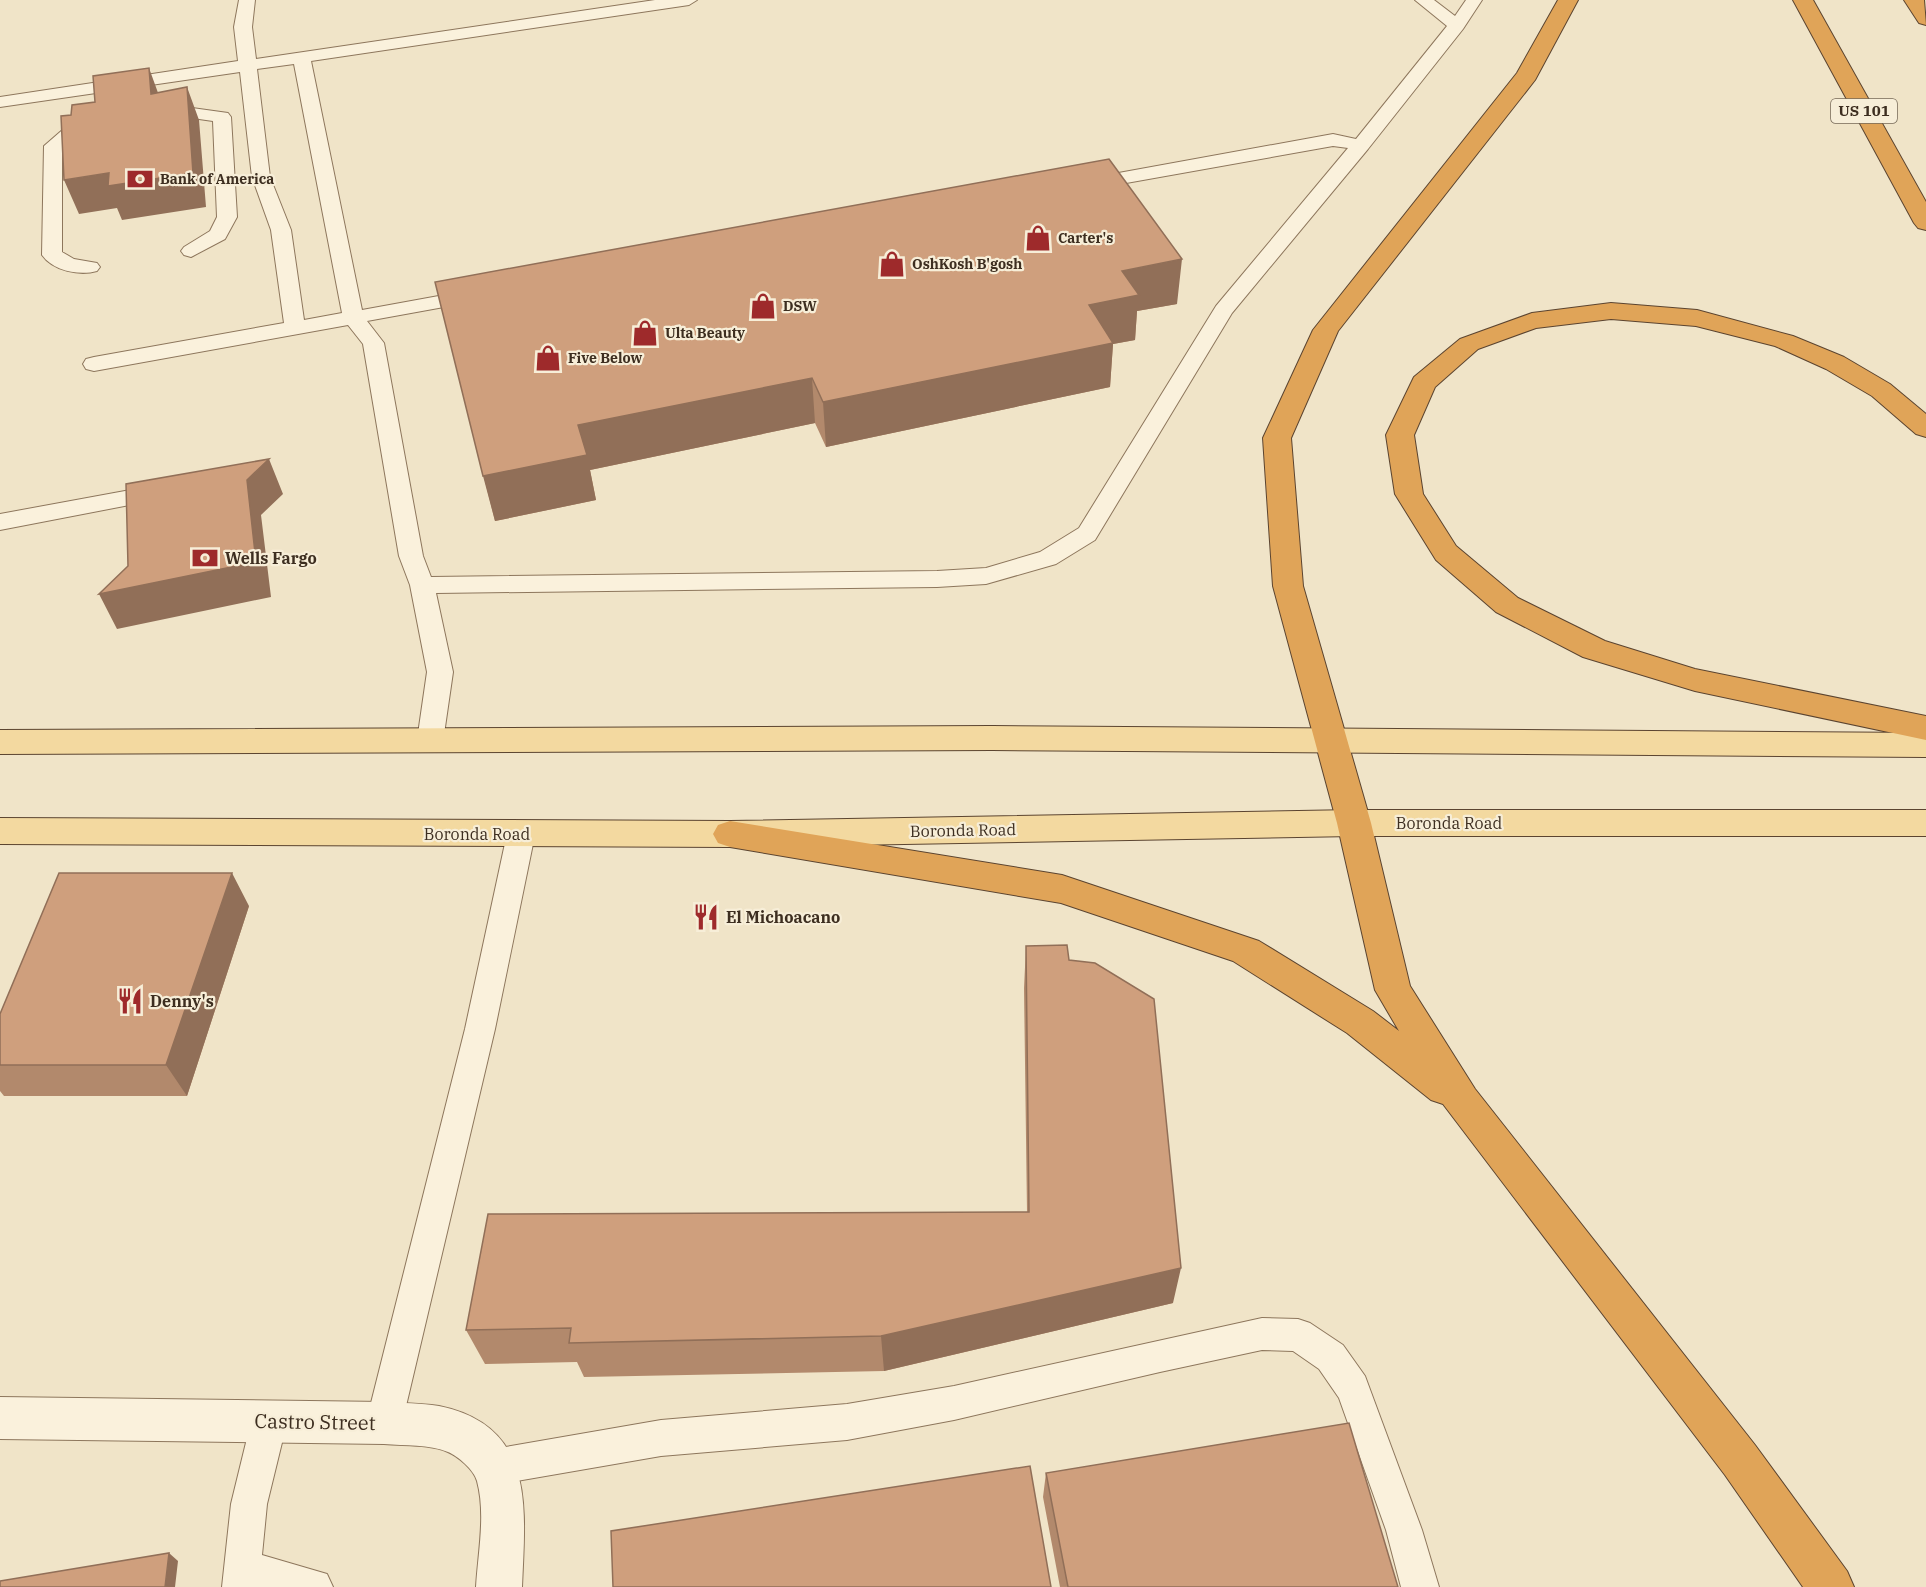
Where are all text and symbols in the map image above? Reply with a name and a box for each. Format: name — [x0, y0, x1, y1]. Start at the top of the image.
road number: US 101 — [1831, 99, 1897, 123]
bank icon: Bank of America — [125, 164, 155, 194]
place label: Bank of America — [160, 170, 274, 188]
shop icon: Carter's — [1023, 223, 1053, 253]
place label: Carter's — [1058, 229, 1113, 247]
shop icon: OshKosh B'gosh — [877, 249, 907, 279]
place label: OshKosh B'gosh — [912, 255, 1022, 273]
shop icon: DSW — [748, 291, 778, 321]
place label: DSW — [783, 297, 817, 315]
shop icon: Ulta Beauty — [630, 318, 660, 348]
place label: Ulta Beauty — [665, 324, 745, 342]
shop icon: Five Below — [533, 343, 563, 373]
place label: Five Below — [568, 349, 642, 367]
bank icon: Wells Fargo — [190, 543, 220, 573]
place label: Wells Fargo — [225, 548, 317, 568]
street label: Boronda Road — [1396, 813, 1502, 833]
street label: Boronda Road — [910, 819, 1017, 841]
street label: Boronda Road — [424, 824, 530, 844]
restaurant icon: El Michoacano — [691, 902, 721, 932]
place label: El Michoacano — [726, 907, 840, 927]
restaurant icon: Denny's — [115, 986, 145, 1016]
place label: Denny's — [150, 991, 214, 1011]
street label: Castro Street — [254, 1407, 376, 1436]

